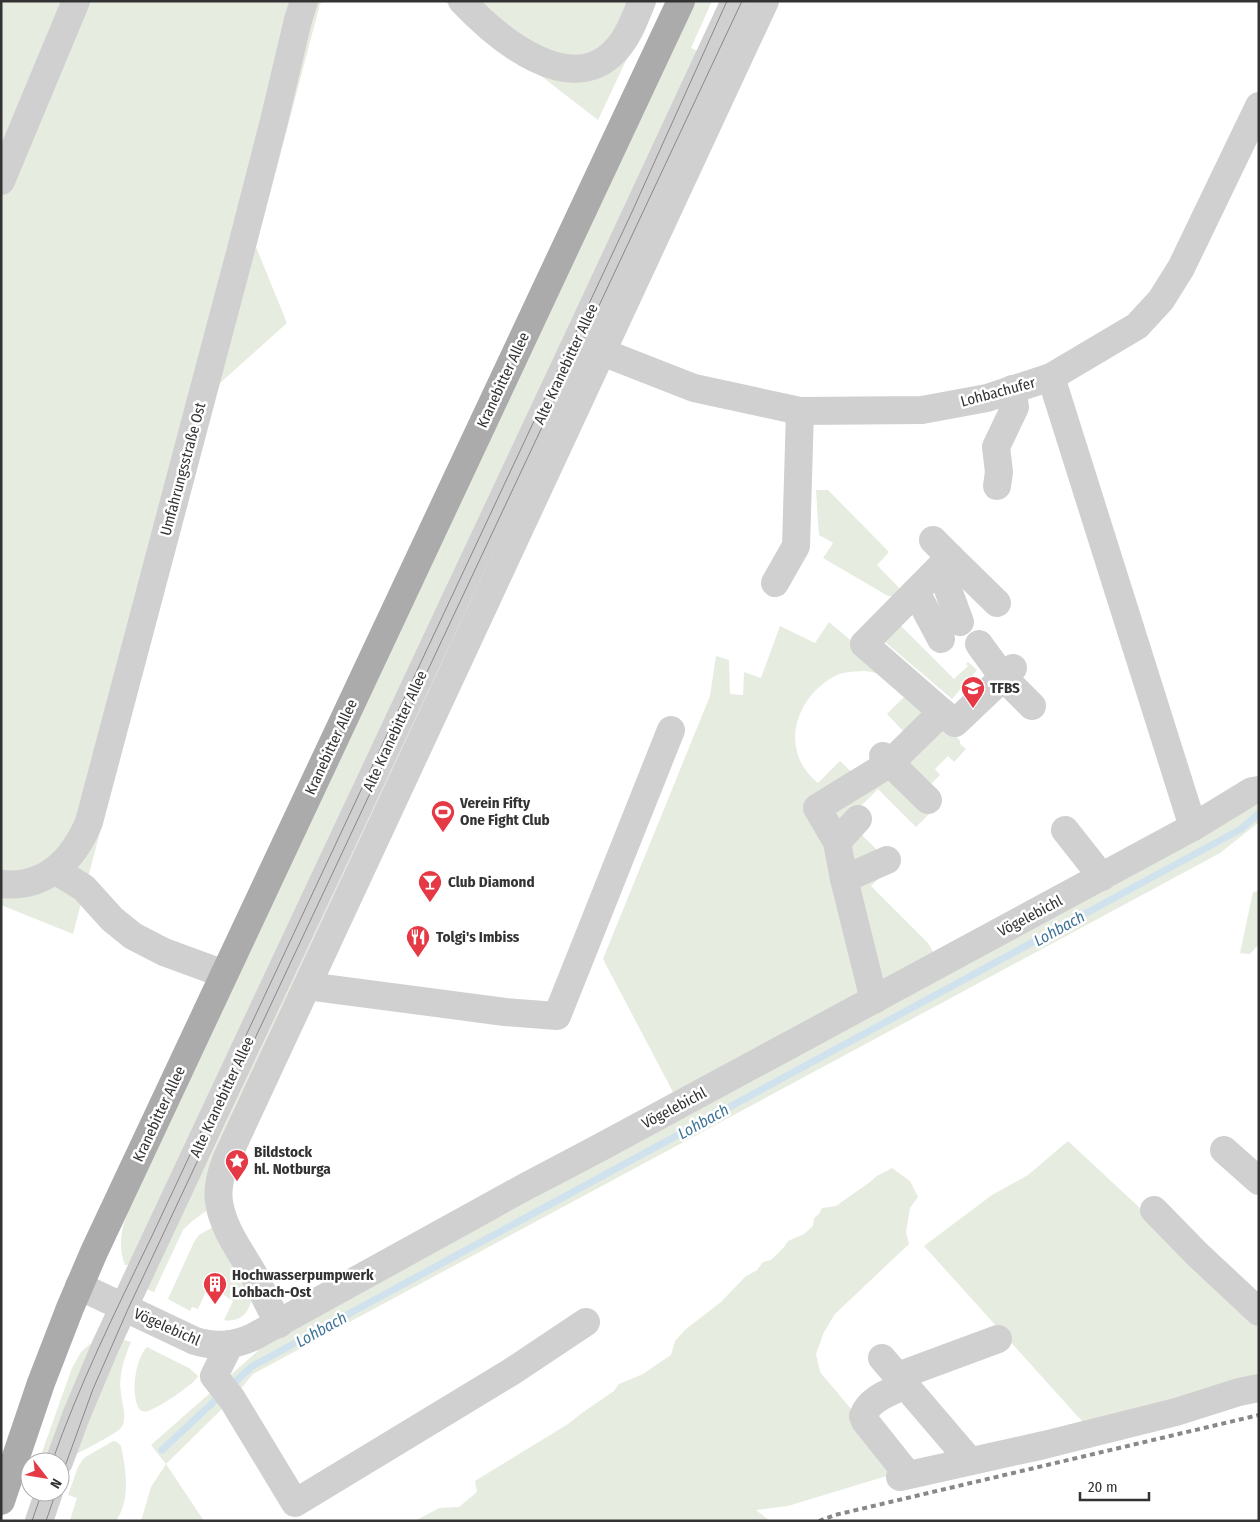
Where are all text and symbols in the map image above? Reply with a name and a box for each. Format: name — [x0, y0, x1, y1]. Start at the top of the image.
street label: Alte Kranebitter Allee — [530, 301, 602, 427]
street label: Kranebitter Allee — [473, 329, 533, 431]
street label: Lohbachufer — [959, 373, 1038, 411]
street label: Umfahrungsstraße Ost — [157, 400, 209, 538]
street label: Alte Kranebitter Allee — [359, 668, 431, 794]
school or university icon: TFBS — [960, 675, 986, 709]
place label: TFBS — [990, 679, 1020, 697]
street label: Kranebitter Allee — [301, 696, 361, 798]
place label: Verein Fifty One Fight Club — [459, 794, 550, 829]
sports icon: Verein Fifty One Fight Club — [430, 799, 456, 833]
bar icon: Club Diamond — [417, 869, 443, 903]
place label: Club Diamond — [448, 873, 535, 891]
street label: Vögelebichl — [995, 891, 1065, 941]
water label: Lohbach — [1030, 907, 1088, 950]
restaurant icon: Tolgi's Imbiss — [405, 924, 431, 958]
place label: Tolgi's Imbiss — [436, 928, 520, 946]
street label: Alte Kranebitter Allee — [186, 1034, 258, 1160]
street label: Kranebitter Allee — [129, 1063, 189, 1165]
street label: Vögelebichl — [639, 1083, 709, 1133]
water label: Lohbach — [674, 1100, 732, 1143]
place label: Bildstock hl. Notburga — [254, 1143, 331, 1178]
place icon: Bildstock hl. Notburga — [224, 1148, 250, 1182]
place label: Hochwasserpumpwerk Lohbach-Ost — [232, 1266, 374, 1301]
building icon: Hochwasserpumpwerk Lohbach-Ost — [202, 1271, 228, 1305]
street label: Vögelebichl — [131, 1304, 203, 1350]
water label: Lohbach — [292, 1308, 350, 1351]
north arrow — [20, 1452, 70, 1502]
scale bar — [1080, 1470, 1149, 1502]
text: N — [46, 1475, 65, 1491]
text: 20 m — [1088, 1478, 1118, 1496]

